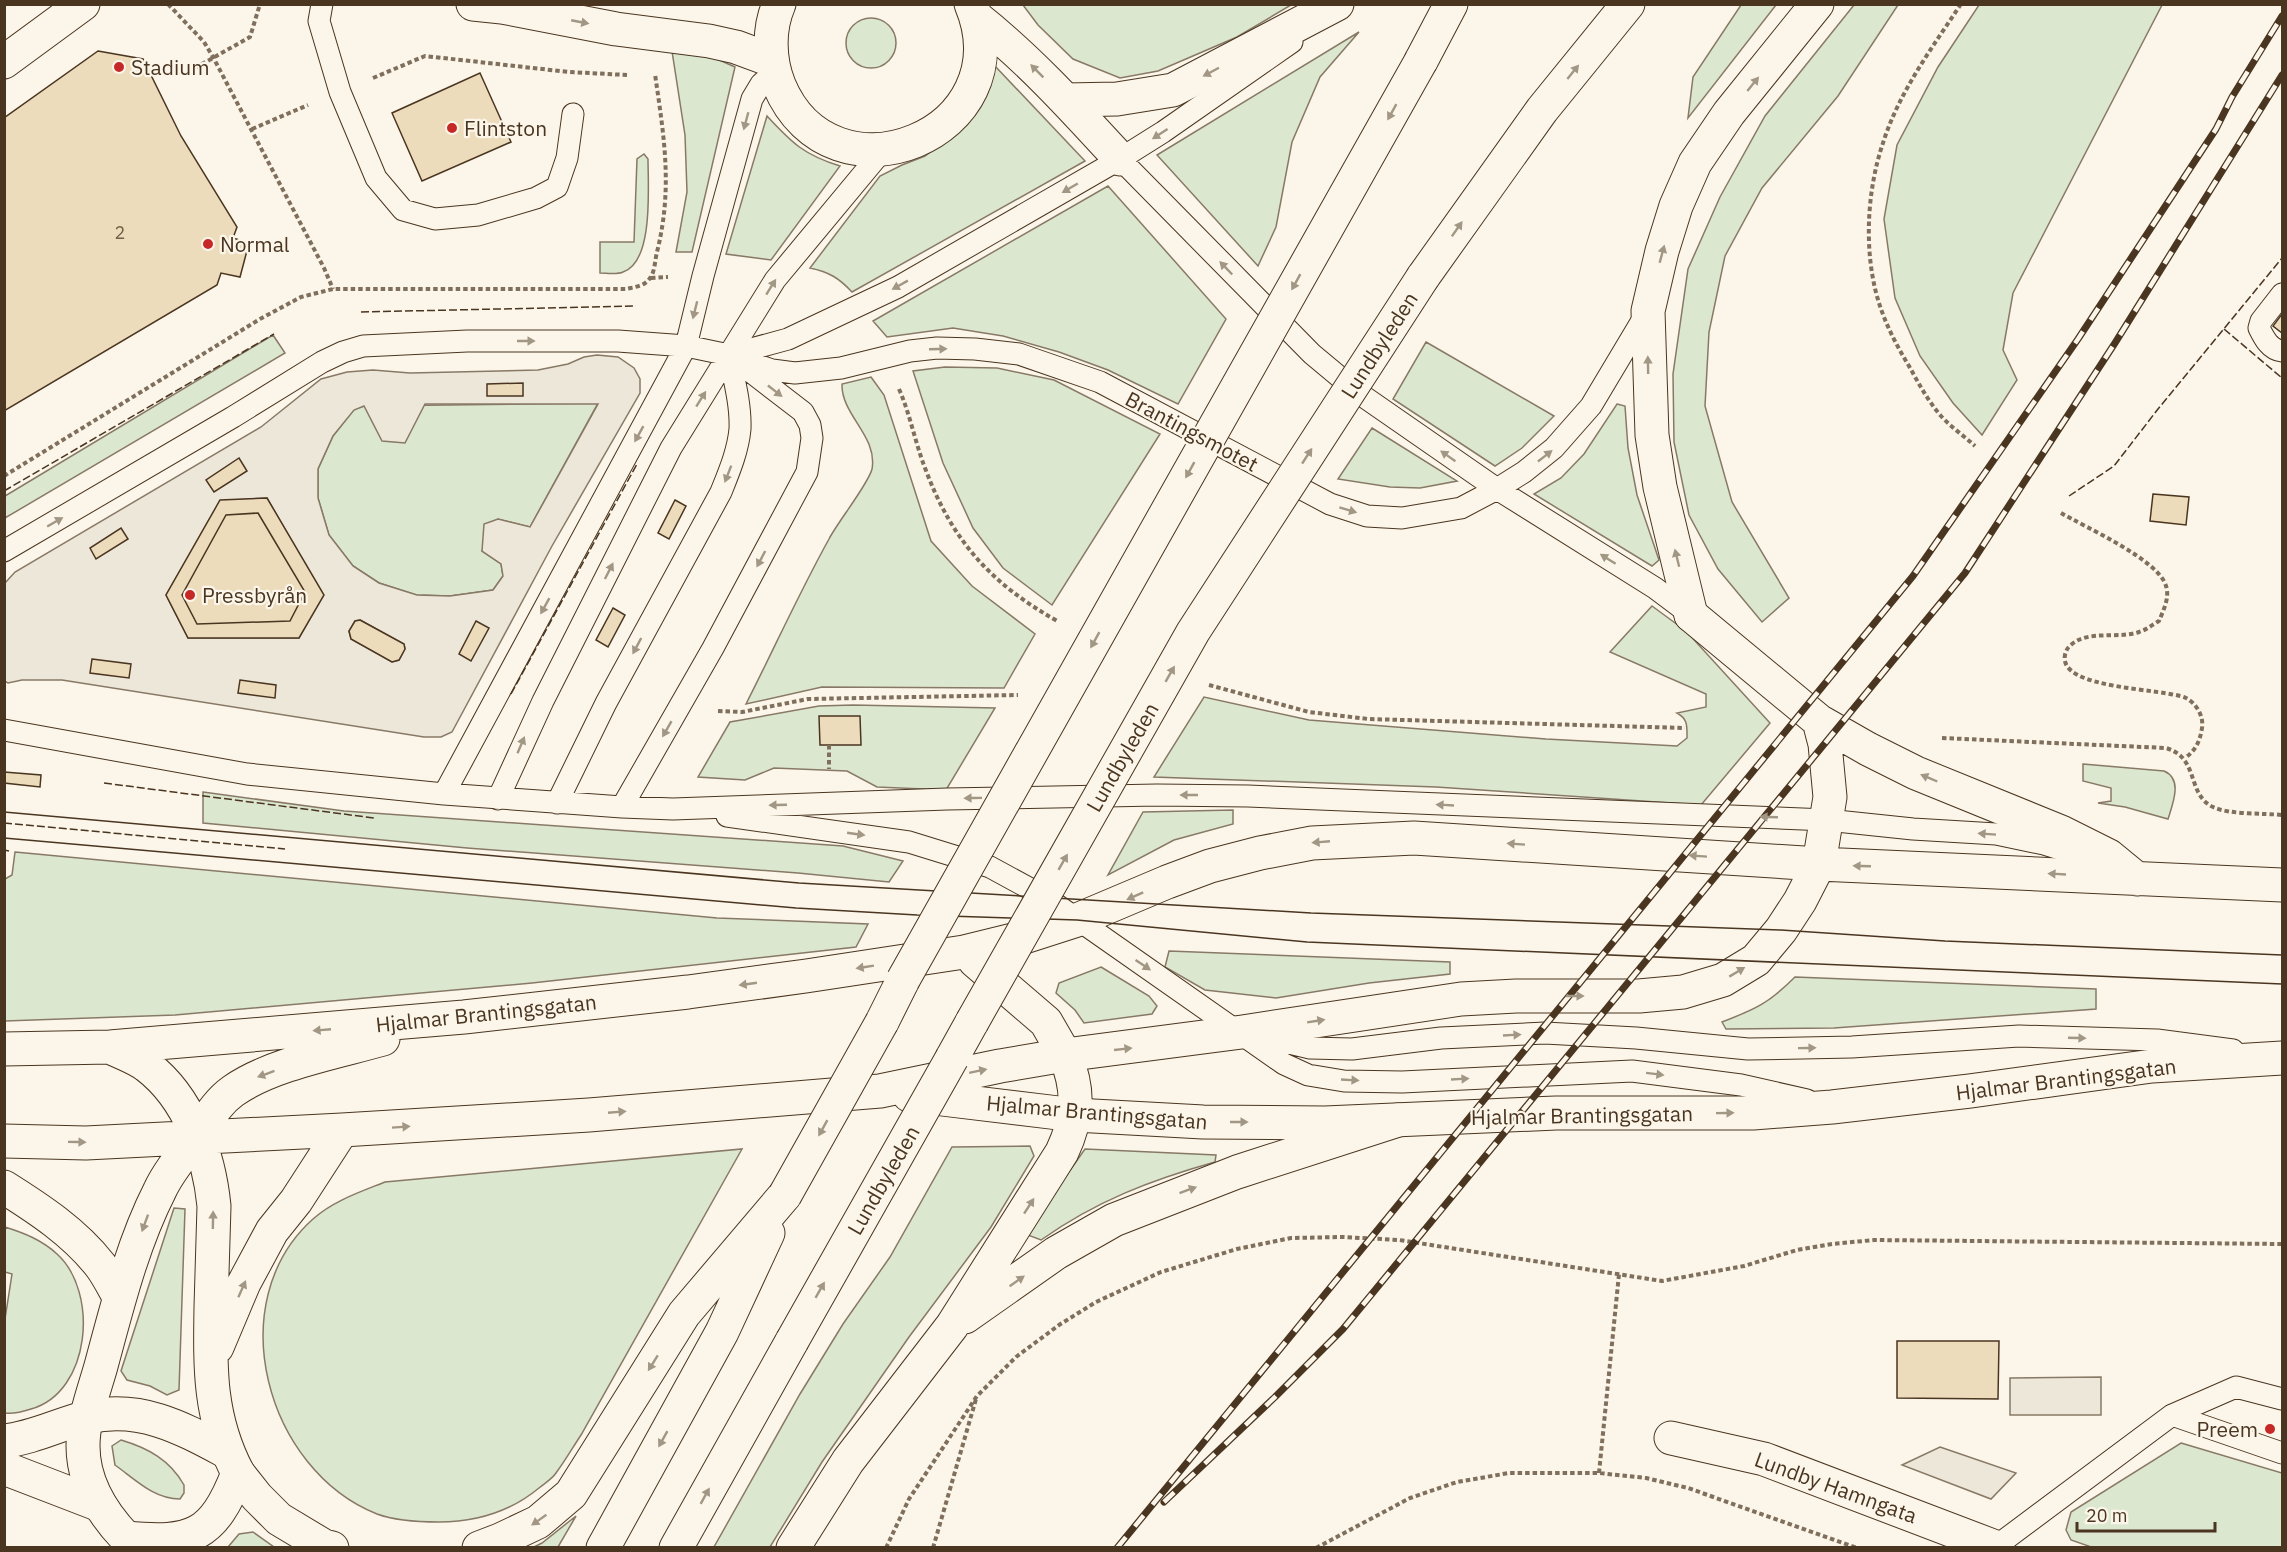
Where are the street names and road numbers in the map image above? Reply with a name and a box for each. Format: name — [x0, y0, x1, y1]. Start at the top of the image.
street label: Lundbyleden — [1334, 286, 1424, 404]
street label: Brantingsmotet — [1121, 384, 1263, 478]
street label: Lundbyleden — [1079, 697, 1165, 817]
street label: Hjalmar Brantingsgatan — [374, 987, 598, 1039]
street label: Hjalmar Brantingsgatan — [1954, 1052, 2178, 1106]
street label: Hjalmar Brantingsgatan — [985, 1088, 1209, 1136]
street label: Hjalmar Brantingsgatan — [1471, 1099, 1693, 1131]
street label: Lundbyleden — [840, 1120, 926, 1240]
street label: Lundby Hamngata — [1751, 1445, 1921, 1529]

